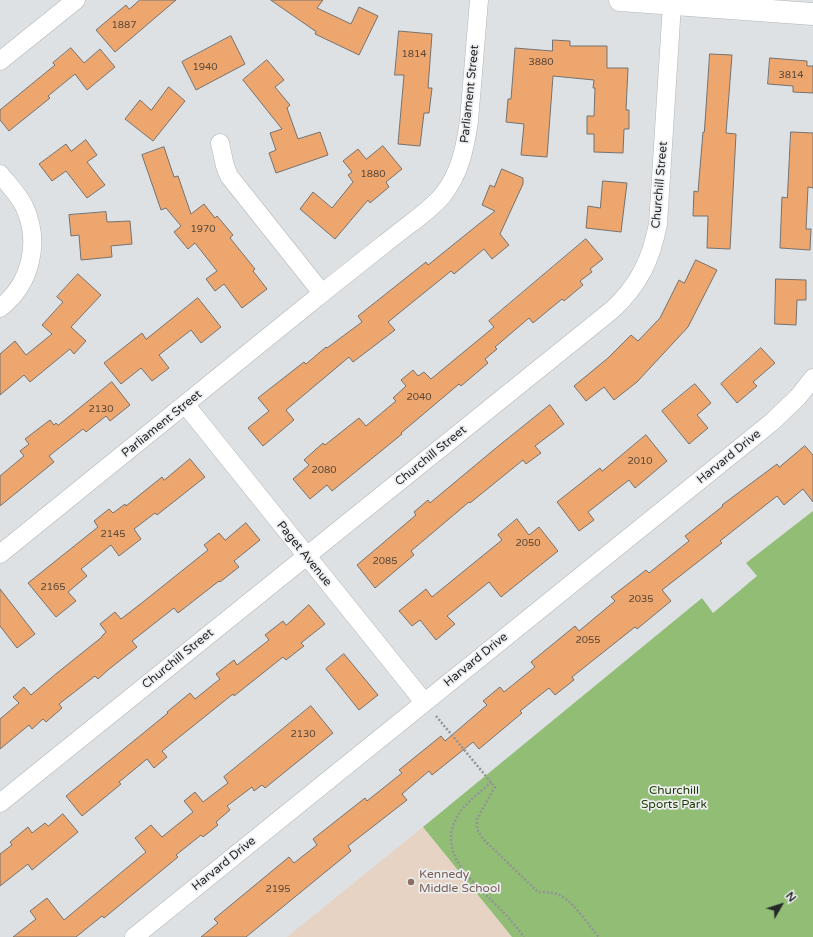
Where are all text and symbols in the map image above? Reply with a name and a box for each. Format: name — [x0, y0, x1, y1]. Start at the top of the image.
house number: 1887 — [111, 19, 137, 31]
street label: Parliament Street — [458, 44, 482, 144]
house number: 1814 — [401, 48, 427, 60]
house number: 3880 — [528, 56, 554, 68]
house number: 1940 — [192, 61, 218, 73]
house number: 3814 — [778, 69, 804, 81]
street label: Churchill Street — [649, 141, 671, 229]
house number: 1880 — [360, 168, 386, 180]
house number: 1970 — [190, 223, 216, 235]
street label: Parliament Street — [119, 387, 205, 461]
house number: 2040 — [406, 391, 432, 403]
house number: 2130 — [88, 403, 114, 415]
street label: Churchill Street — [393, 423, 469, 489]
street label: Harvard Drive — [694, 427, 764, 487]
house number: 2010 — [627, 455, 653, 467]
house number: 2080 — [311, 464, 337, 476]
street label: Paget Avenue — [273, 519, 335, 589]
house number: 2145 — [100, 528, 126, 540]
house number: 2050 — [515, 537, 541, 549]
house number: 2085 — [372, 555, 398, 567]
house number: 2165 — [40, 581, 66, 593]
house number: 2035 — [628, 593, 654, 605]
street label: Churchill Street — [140, 626, 216, 692]
street label: Harvard Drive — [441, 630, 511, 690]
house number: 2055 — [575, 634, 601, 646]
house number: 2130 — [290, 728, 316, 740]
park label: Churchill Sports Park — [641, 784, 707, 812]
street label: Harvard Drive — [189, 834, 259, 894]
place label: Kennedy Middle School — [419, 868, 500, 896]
marker: Kennedy Middle School — [406, 877, 416, 887]
house number: 2195 — [265, 883, 291, 895]
north arrow — [761, 885, 801, 925]
text: N — [783, 890, 799, 905]

